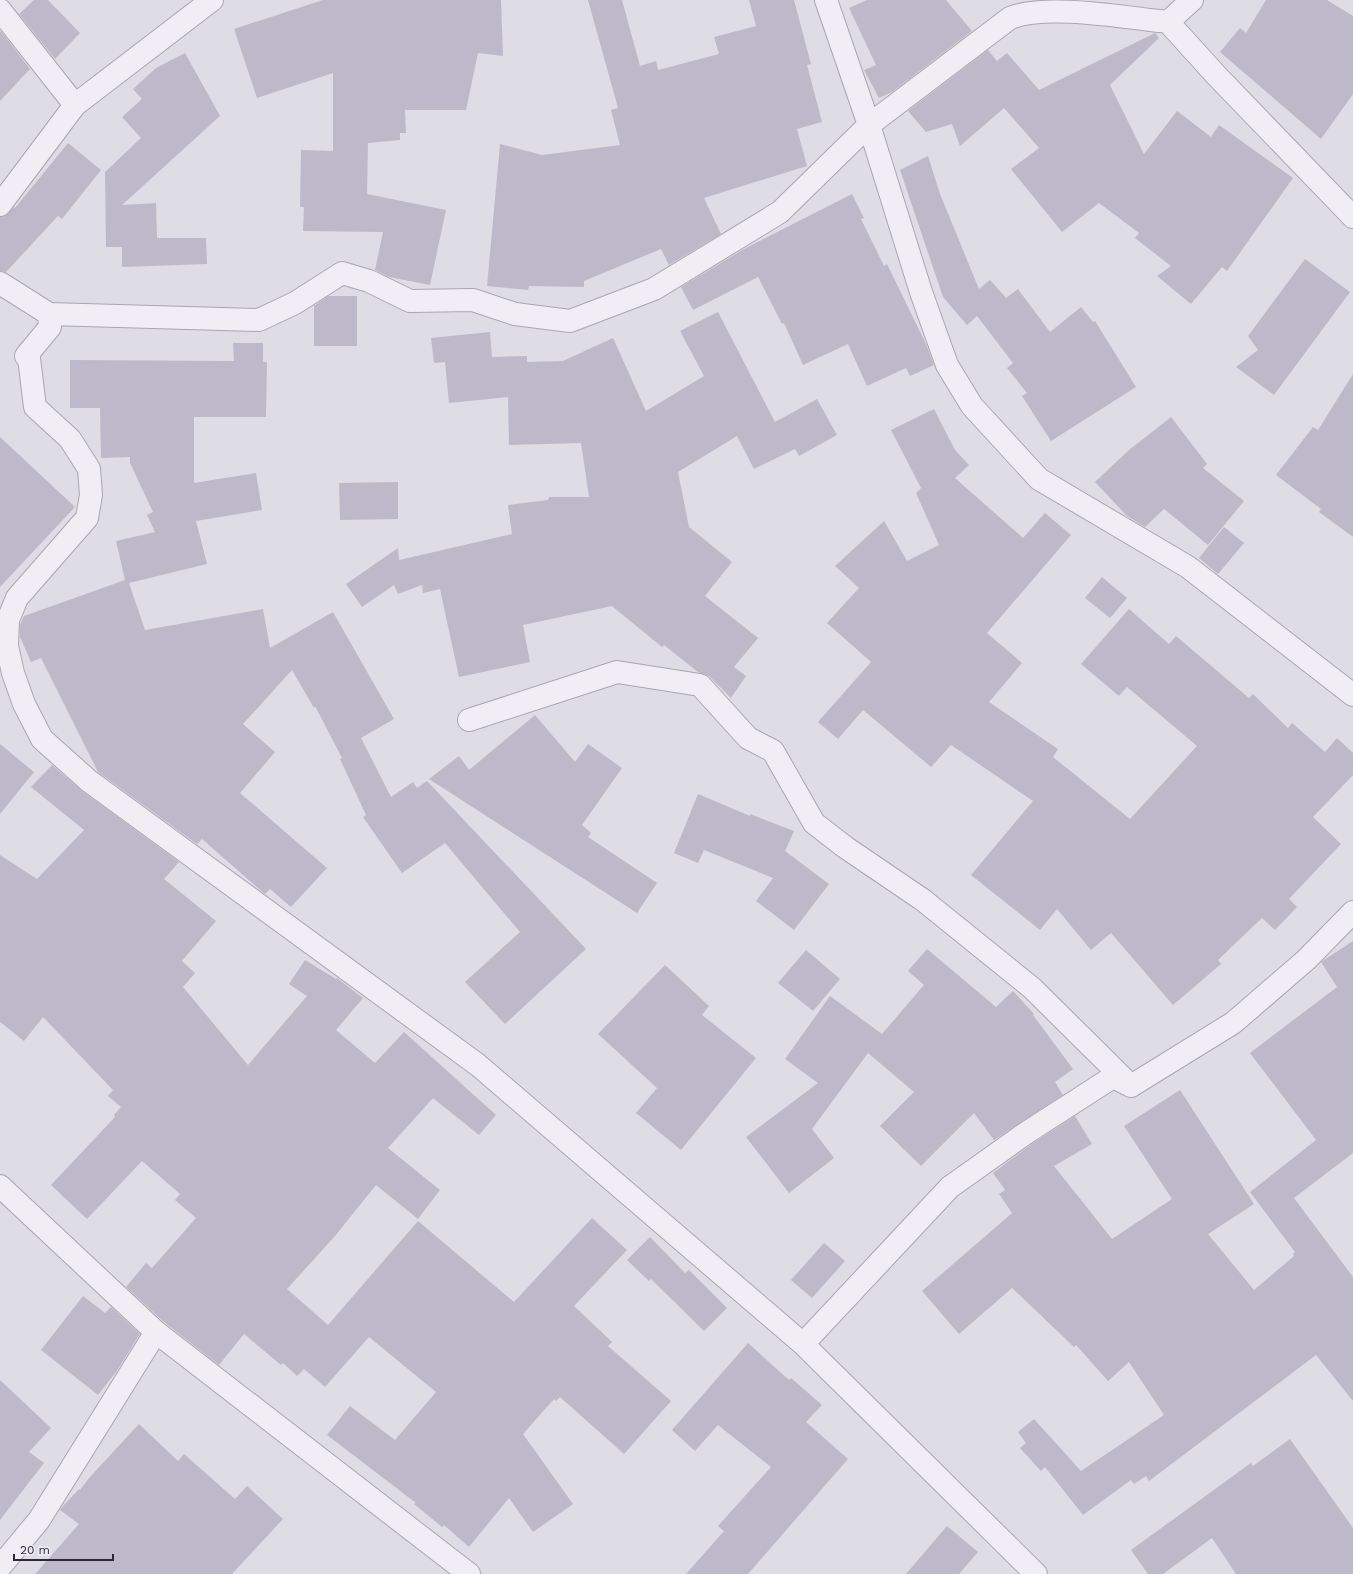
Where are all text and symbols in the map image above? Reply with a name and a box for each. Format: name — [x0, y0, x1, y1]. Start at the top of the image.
scale bar — [14, 1536, 113, 1562]
text: 20 m — [20, 1543, 50, 1557]

